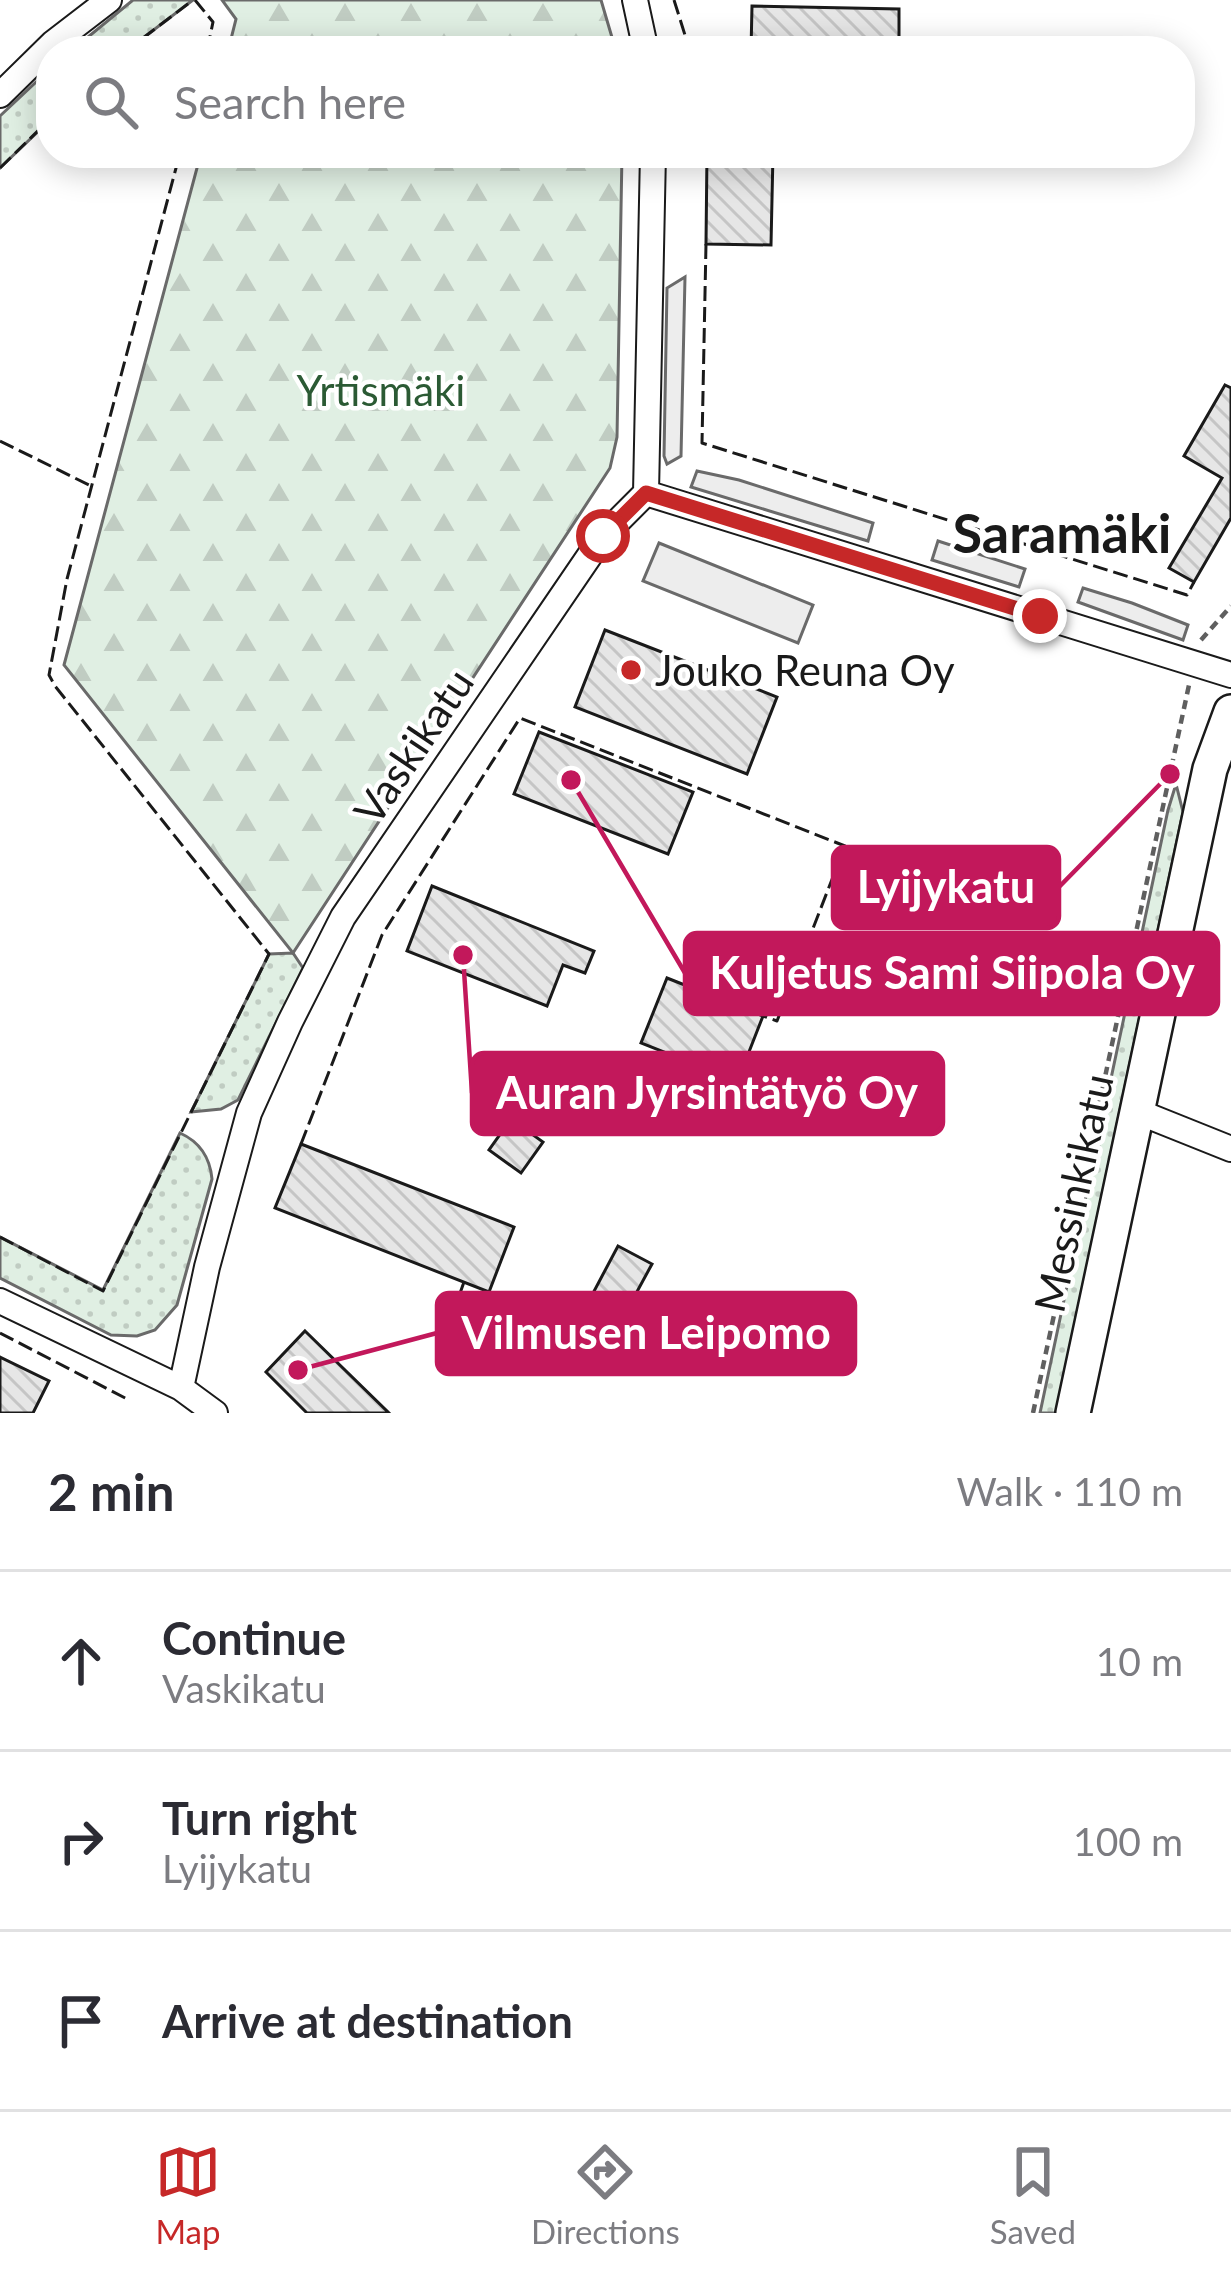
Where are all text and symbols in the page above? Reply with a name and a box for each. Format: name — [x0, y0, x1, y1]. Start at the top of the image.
search box — [36, 36, 1195, 168]
icon: search — [78, 69, 144, 135]
text: Search here — [174, 75, 406, 129]
park label: Yrtismäki — [297, 365, 465, 415]
district label: Saramäki — [952, 500, 1172, 565]
route start — [576, 509, 630, 563]
route end — [1013, 589, 1067, 643]
place label: Jouko Reuna Oy — [655, 645, 955, 695]
marker: Jouko Reuna Oy — [618, 657, 644, 683]
street label: Vaskikatu — [343, 659, 483, 833]
callout: Lyijykatu — [833, 847, 1059, 928]
text: Lyijykatu — [857, 859, 1035, 913]
callout: Kuljetus Sami Siipola Oy — [685, 933, 1218, 1014]
text: Kuljetus Sami Siipola Oy — [709, 945, 1195, 999]
callout: Auran Jyrsintätyö Oy — [472, 1053, 943, 1134]
text: Auran Jyrsintätyö Oy — [495, 1065, 918, 1119]
street label: Messinkikatu — [1023, 1069, 1123, 1317]
callout: Vilmusen Leipomo — [437, 1293, 855, 1374]
text: Vilmusen Leipomo — [460, 1305, 831, 1359]
text: 2 min — [48, 1461, 174, 1522]
text: Walk · 110 m — [956, 1468, 1183, 1514]
text: Continue — [162, 1611, 346, 1665]
icon: ahead — [48, 1628, 114, 1694]
text: 10 m — [1096, 1638, 1183, 1684]
text: Vaskikatu — [162, 1665, 326, 1711]
text: Turn right — [162, 1791, 357, 1845]
icon: right — [48, 1808, 114, 1874]
text: 100 m — [1073, 1818, 1183, 1864]
text: Lyijykatu — [162, 1845, 312, 1891]
icon: arrive — [48, 1988, 114, 2054]
text: Arrive at destination — [162, 1994, 573, 2048]
tab: Map — [155, 2139, 221, 2251]
tab: Directions — [531, 2139, 680, 2251]
tab: Saved — [990, 2139, 1076, 2251]

